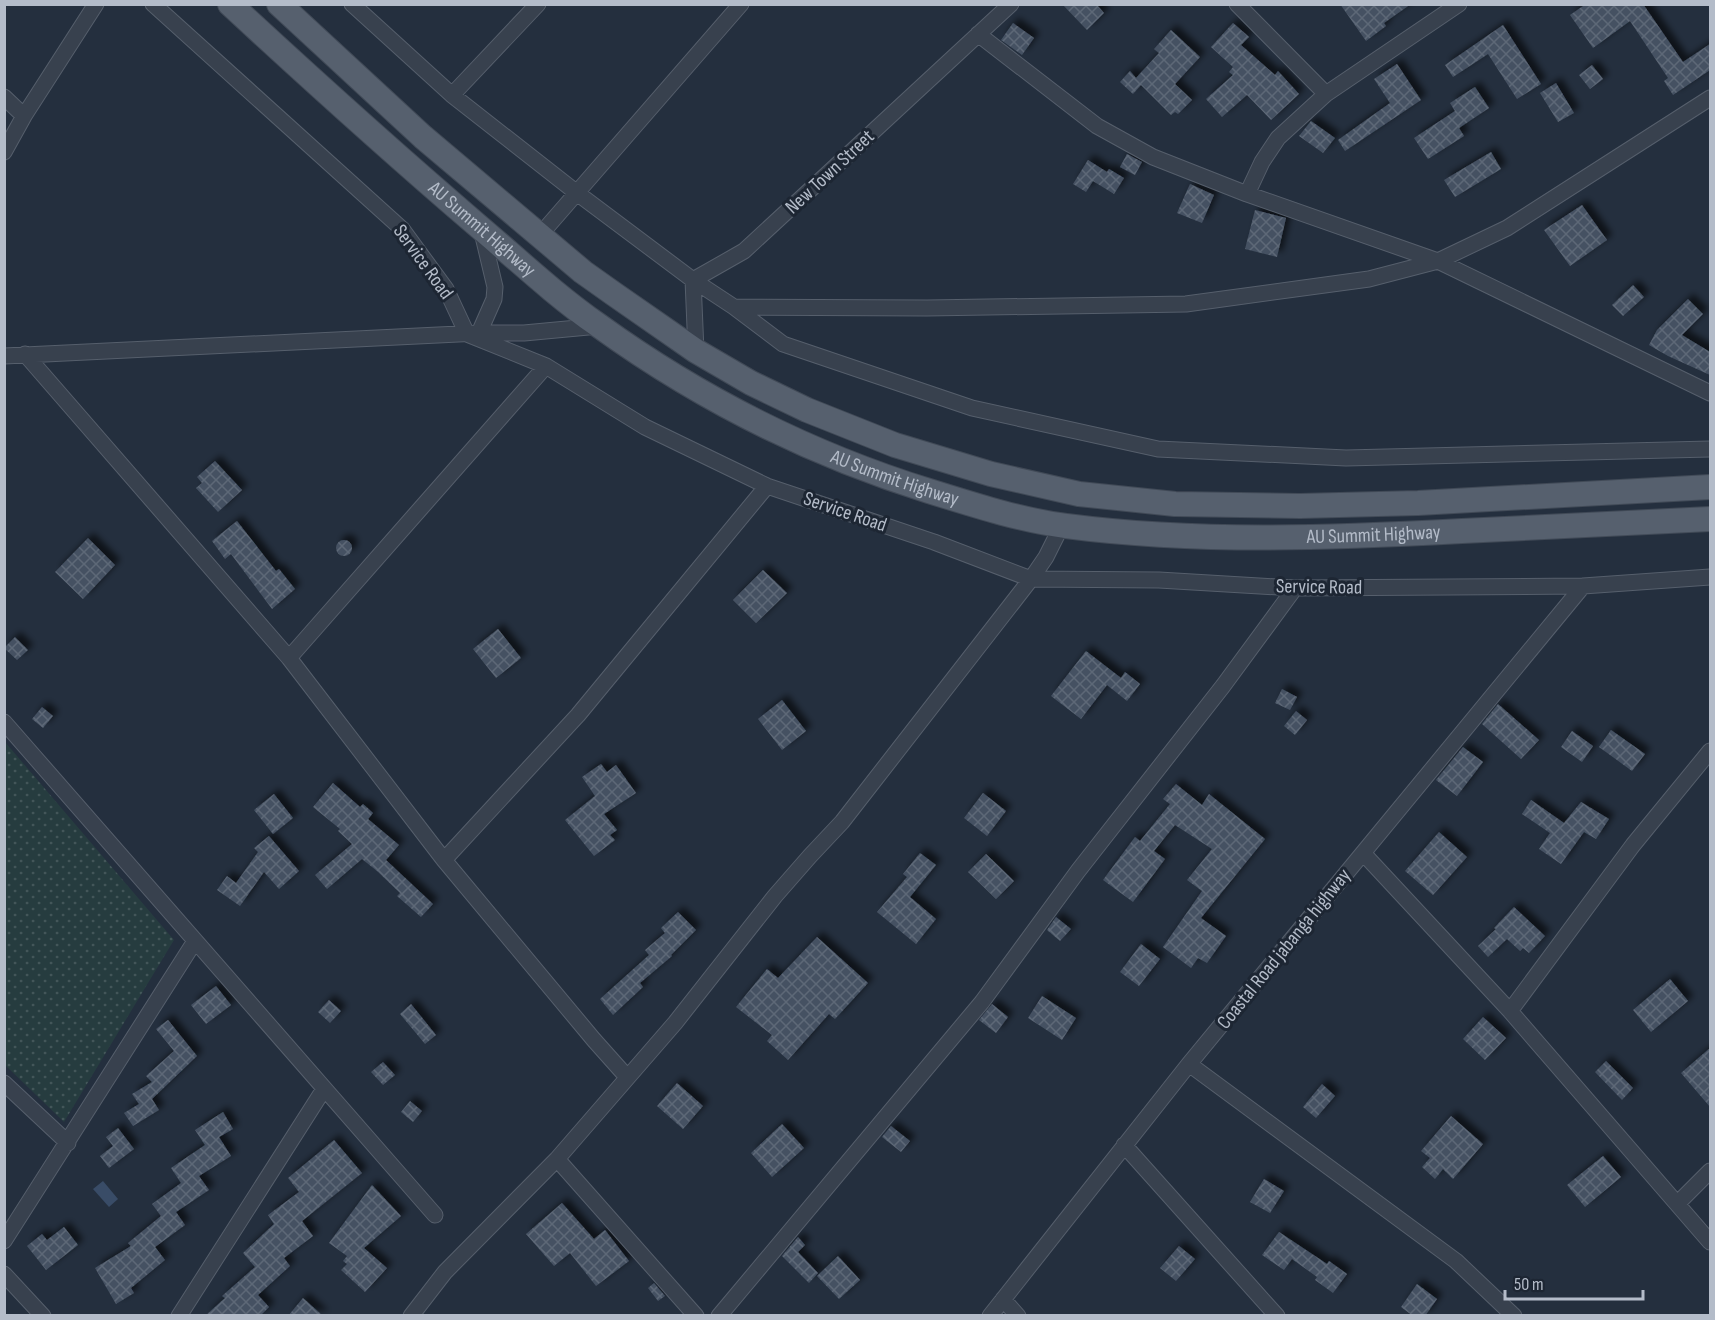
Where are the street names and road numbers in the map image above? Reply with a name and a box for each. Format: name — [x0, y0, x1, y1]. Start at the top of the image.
street label: New Town Street — [781, 125, 879, 219]
street label: AU Summit Highway — [423, 176, 541, 282]
street label: Service Road — [388, 220, 458, 304]
street label: AU Summit Highway — [826, 444, 962, 512]
street label: Service Road — [800, 487, 890, 537]
street label: AU Summit Highway — [1305, 520, 1441, 549]
street label: Service Road — [1276, 574, 1362, 600]
street label: Coastal Road jabanga highway — [1212, 864, 1356, 1034]

